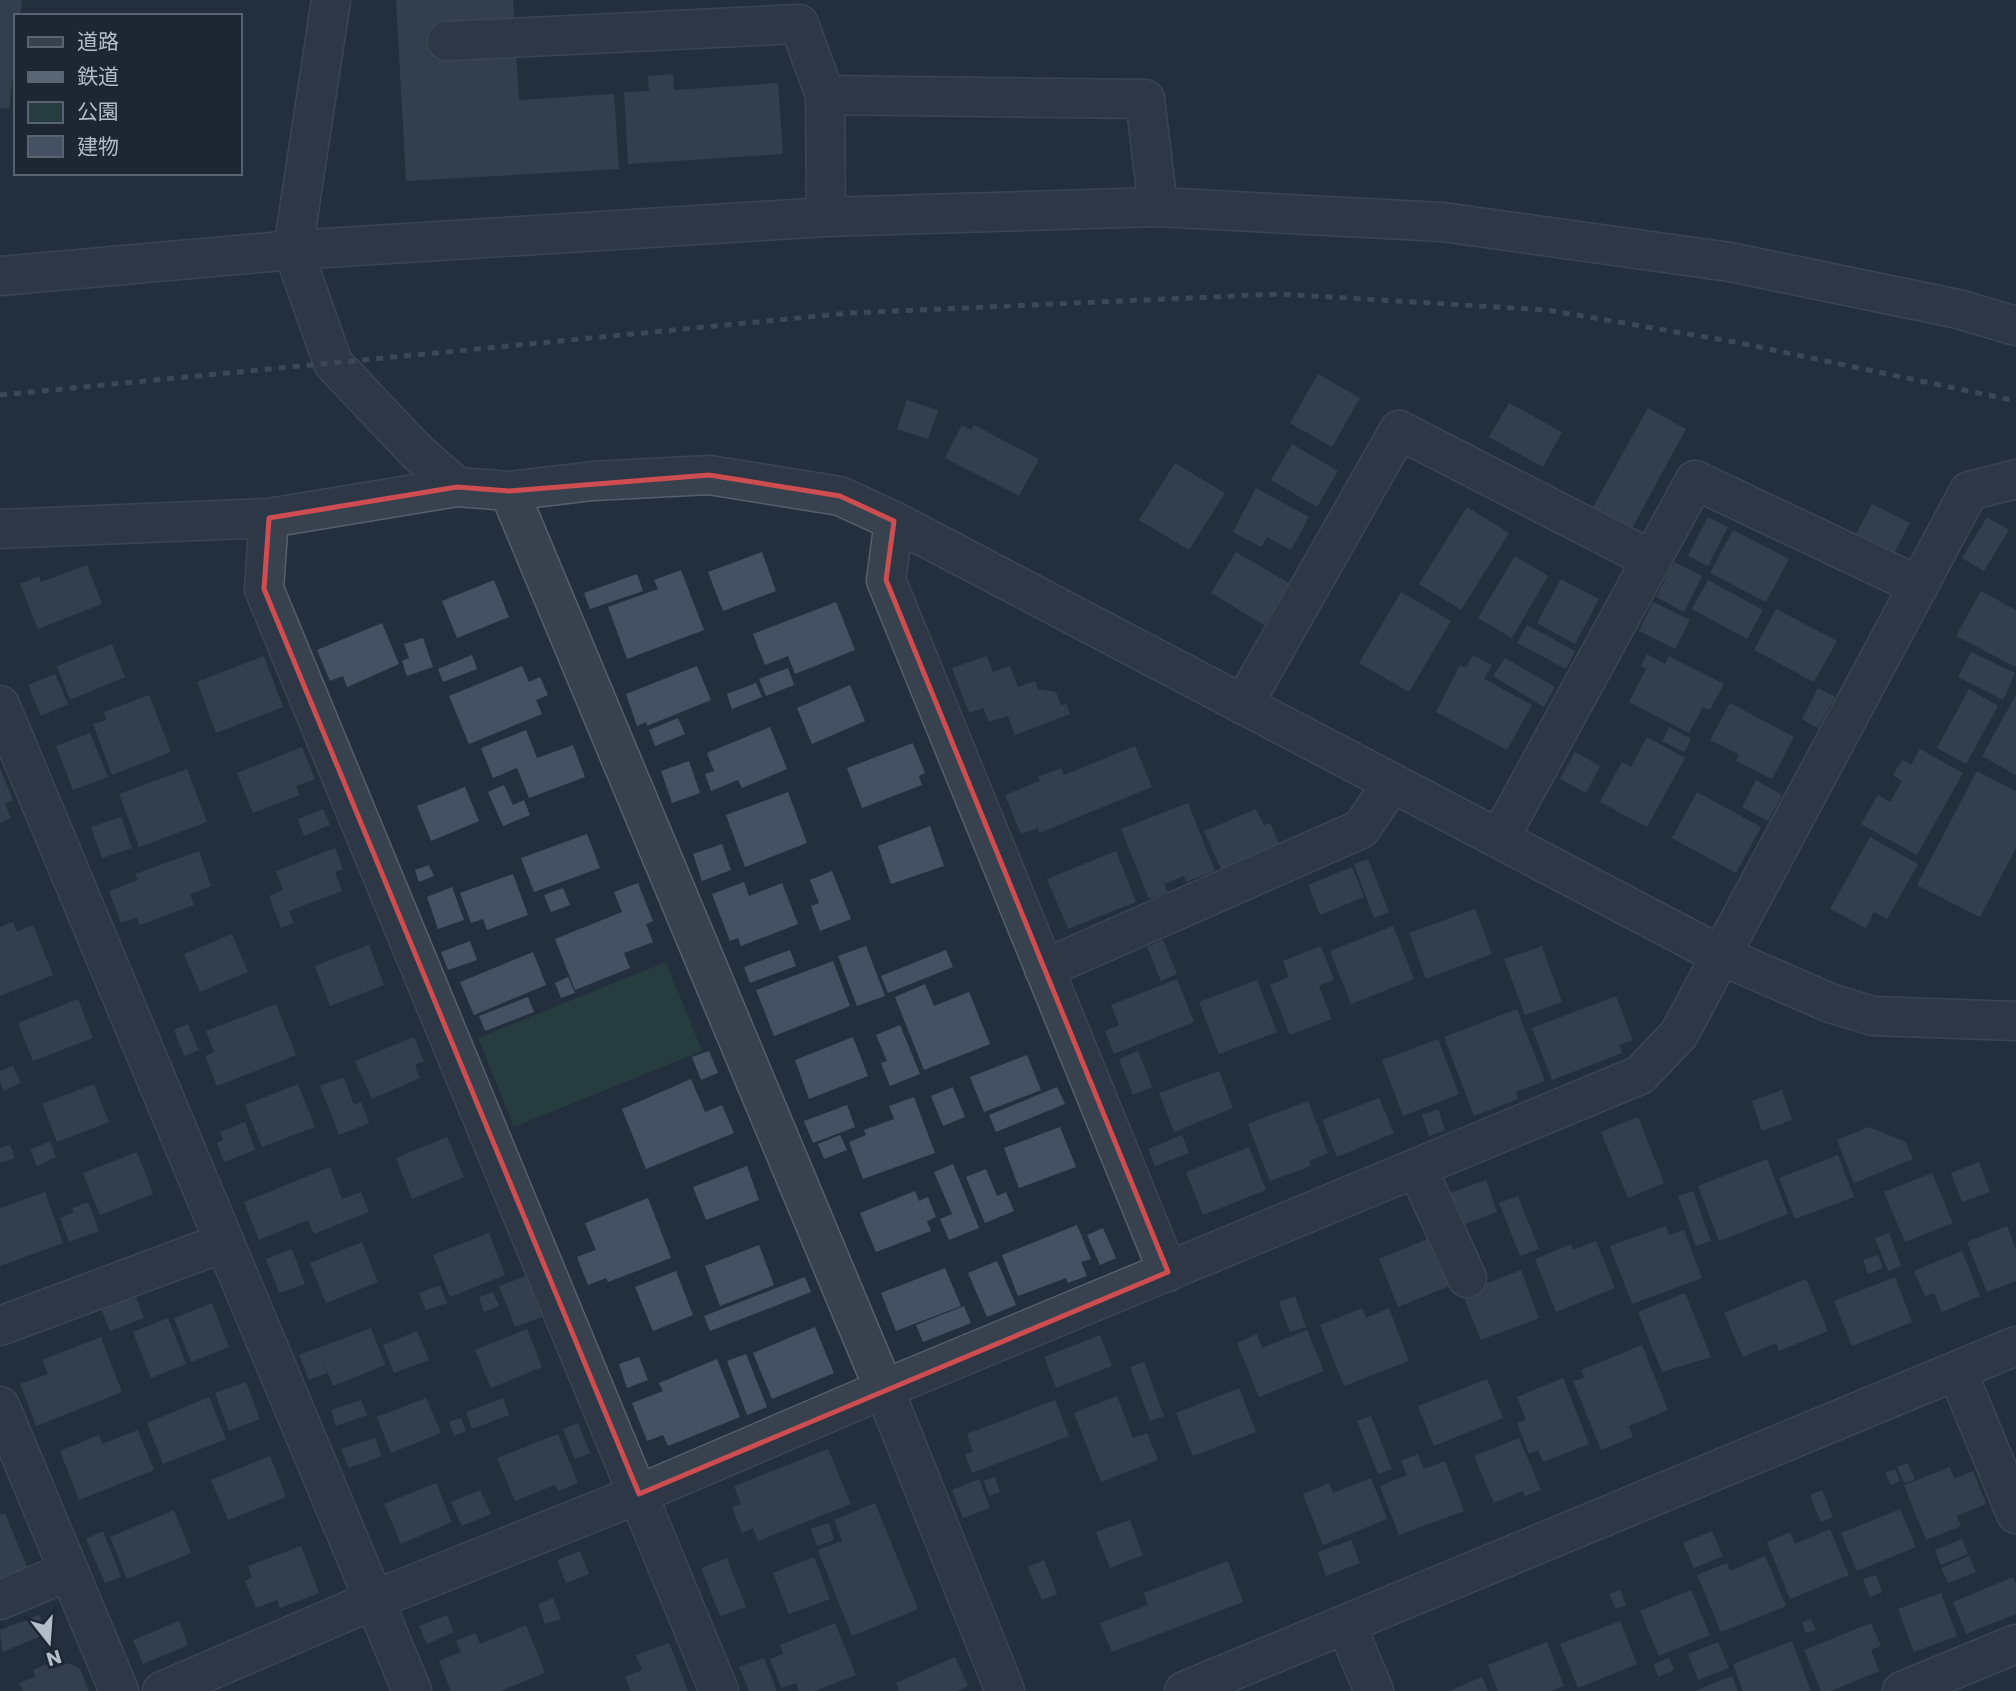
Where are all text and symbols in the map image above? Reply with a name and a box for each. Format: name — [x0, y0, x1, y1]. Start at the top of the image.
legend — [14, 14, 242, 175]
text: 道路 — [77, 27, 119, 56]
text: 鉄道 — [77, 62, 119, 91]
text: 公園 — [77, 97, 119, 126]
text: 建物 — [77, 132, 119, 161]
north arrow — [14, 1607, 84, 1677]
text: N — [43, 1643, 65, 1673]

